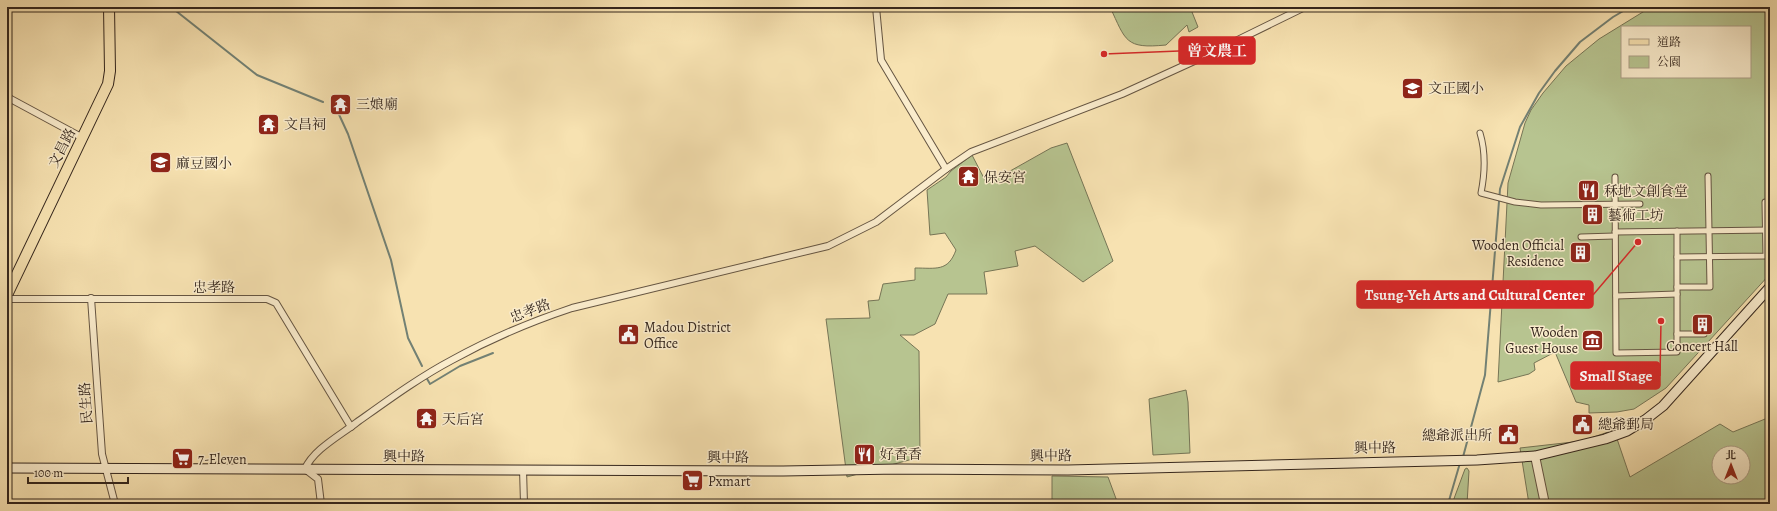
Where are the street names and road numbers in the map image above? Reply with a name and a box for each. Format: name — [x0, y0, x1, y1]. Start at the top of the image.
street label: 文昌路 — [44, 125, 80, 171]
street label: 忠孝路 — [193, 278, 235, 297]
street label: 忠孝路 — [507, 295, 553, 327]
street label: 民生路 — [75, 381, 97, 425]
street label: 興中路 — [1354, 438, 1396, 458]
street label: 興中路 — [1030, 446, 1072, 466]
street label: 興中路 — [383, 447, 425, 466]
street label: 興中路 — [707, 448, 749, 467]

